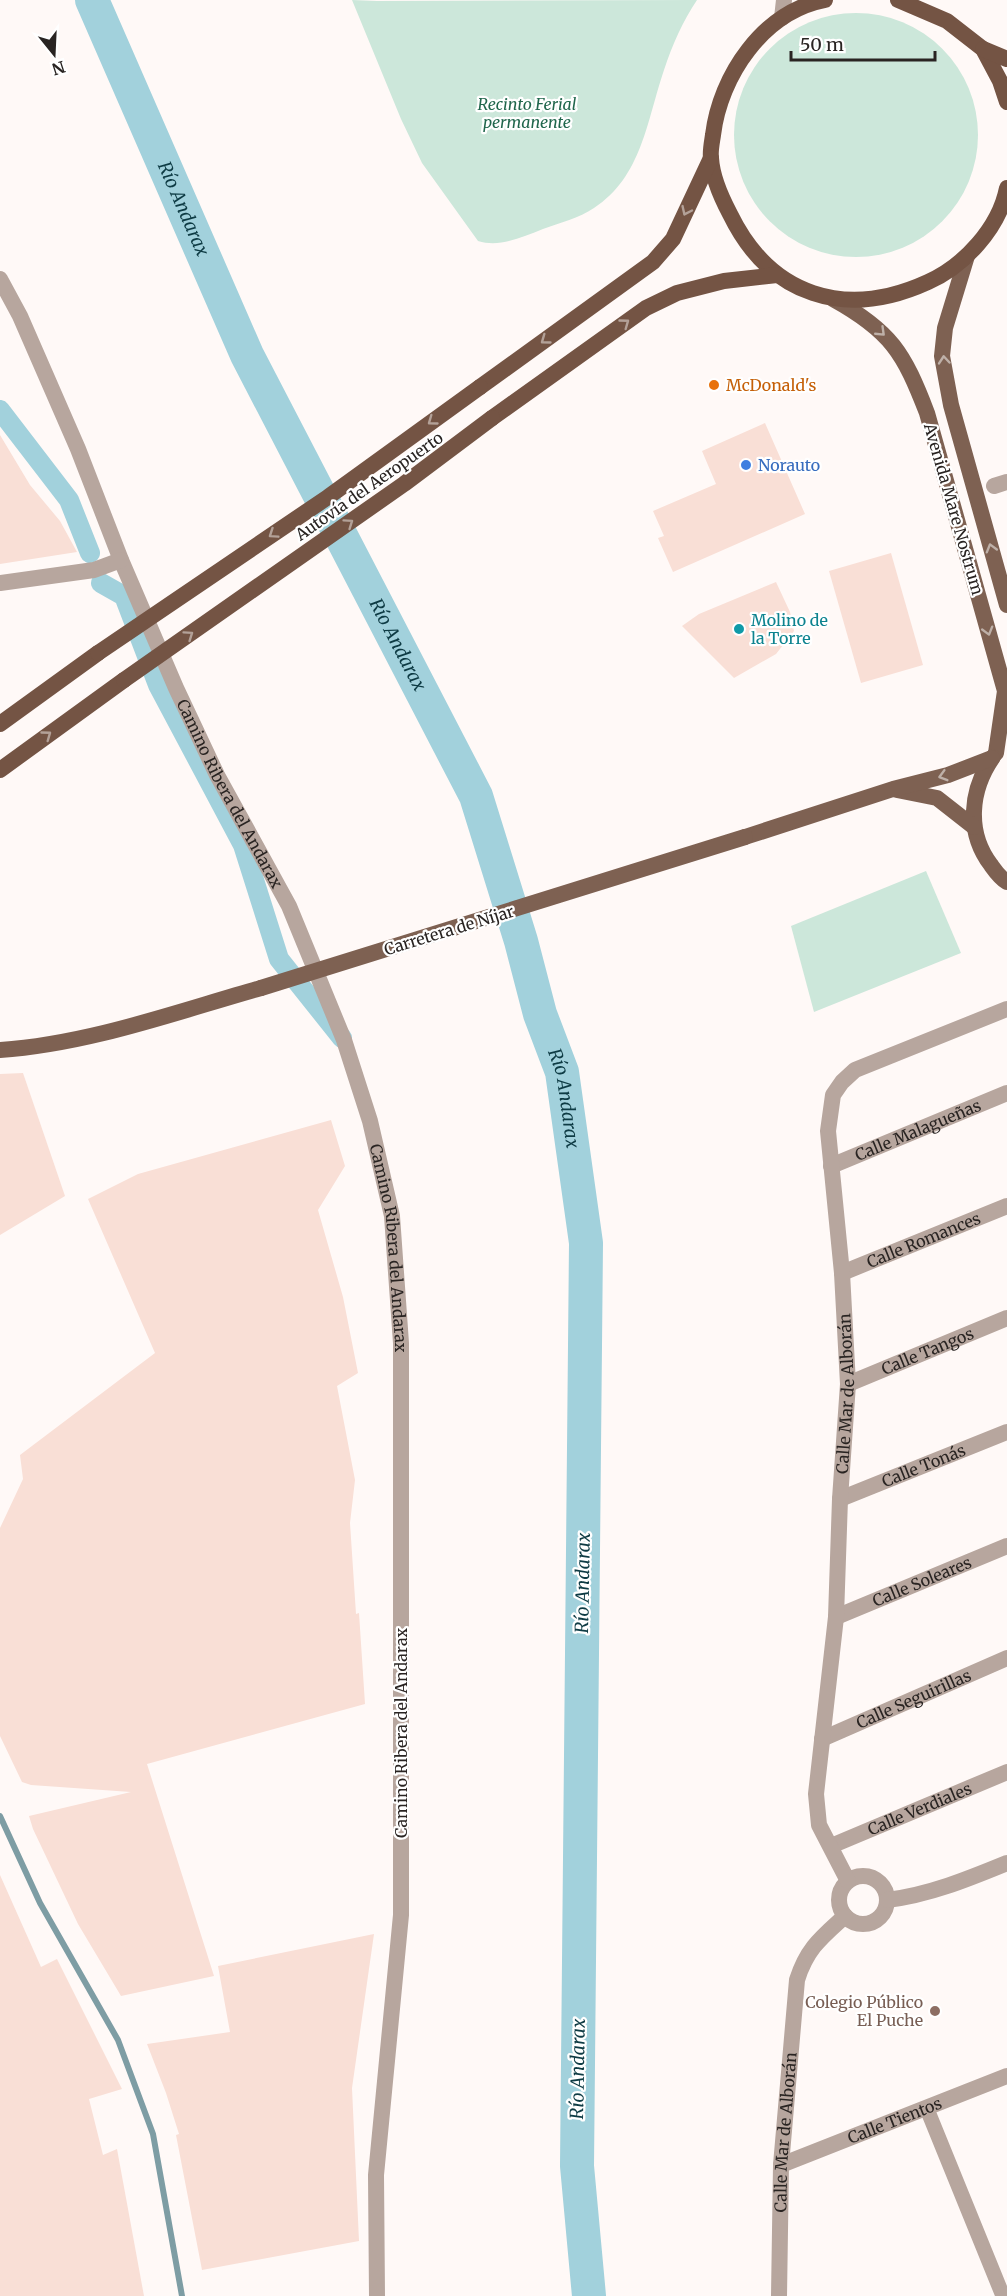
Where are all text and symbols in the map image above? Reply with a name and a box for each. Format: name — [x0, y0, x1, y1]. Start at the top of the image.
north arrow — [24, 24, 84, 84]
scale bar — [791, 24, 935, 62]
text: 50 m — [800, 33, 844, 56]
text: N — [49, 57, 68, 80]
park label: Recinto Ferial permanente — [478, 94, 577, 132]
water label: Río Andarax — [153, 158, 215, 260]
one-way arrow — [681, 204, 693, 215]
one-way arrow — [619, 319, 630, 330]
one-way arrow — [874, 325, 884, 336]
one-way arrow — [540, 333, 551, 344]
one-way arrow — [937, 355, 950, 364]
place label: McDonald's — [726, 375, 816, 395]
marker: McDonald's — [707, 378, 721, 392]
one-way arrow — [428, 414, 439, 425]
street label: Avenida Mare Nostrum — [920, 420, 988, 597]
street label: Autovía del Aeropuerto — [290, 427, 447, 545]
place label: Norauto — [758, 455, 820, 475]
marker: Norauto — [739, 458, 753, 472]
one-way arrow — [342, 519, 353, 530]
one-way arrow — [269, 527, 280, 538]
one-way arrow — [986, 544, 998, 554]
water label: Río Andarax — [364, 594, 432, 695]
place label: Molino de la Torre — [751, 610, 828, 648]
marker: Molino de la Torre — [732, 622, 746, 636]
one-way arrow — [981, 625, 993, 636]
one-way arrow — [182, 631, 193, 642]
street label: Camino Ribera del Andarax — [173, 696, 287, 892]
one-way arrow — [41, 732, 52, 743]
one-way arrow — [938, 769, 949, 781]
street label: Carretera de Níjar — [382, 901, 516, 959]
water label: Río Andarax — [543, 1045, 585, 1150]
street label: Calle Malagueñas — [852, 1095, 984, 1165]
street label: Camino Ribera del Andarax — [366, 1142, 411, 1353]
street label: Calle Romances — [864, 1208, 983, 1272]
street label: Calle Mar de Alborán — [832, 1313, 858, 1474]
street label: Calle Tangos — [878, 1323, 977, 1379]
street label: Calle Tonás — [879, 1440, 968, 1491]
water label: Río Andarax — [570, 1532, 595, 1634]
street label: Calle Soleares — [869, 1552, 975, 1611]
street label: Camino Ribera del Andarax — [391, 1627, 411, 1838]
street label: Calle Seguirillas — [853, 1665, 974, 1733]
street label: Calle Verdiales — [864, 1778, 975, 1840]
place label: Colegio Público El Puche — [805, 1992, 923, 2030]
marker: Colegio Público El Puche — [928, 2004, 942, 2018]
water label: Río Andarax — [565, 2018, 590, 2120]
street label: Calle Mar de Alborán — [770, 2051, 801, 2212]
street label: Calle Tientos — [845, 2093, 945, 2148]

